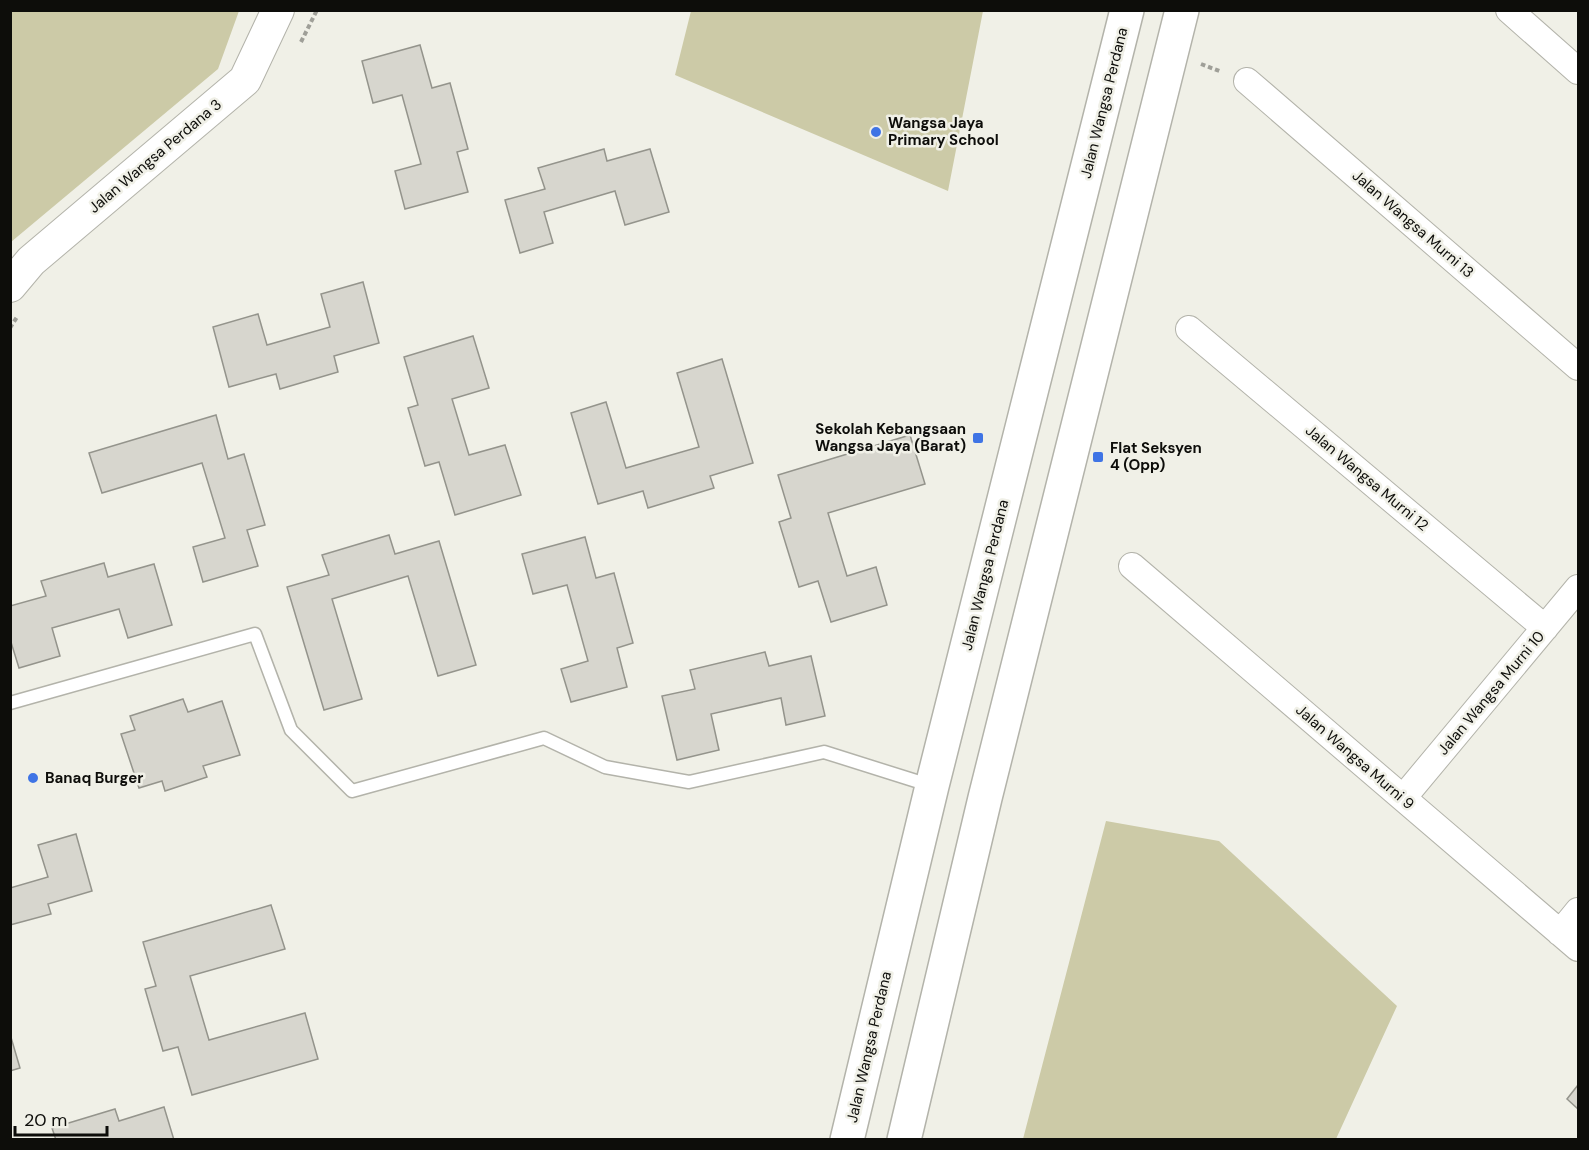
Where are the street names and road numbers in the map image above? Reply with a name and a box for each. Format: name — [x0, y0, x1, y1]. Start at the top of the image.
street label: Jalan Wangsa Perdana — [1076, 25, 1132, 181]
street label: Jalan Wangsa Perdana 3 — [84, 94, 226, 218]
street label: Jalan Wangsa Murni 13 — [1348, 166, 1478, 282]
street label: Jalan Wangsa Murni 12 — [1301, 421, 1433, 535]
street label: Jalan Wangsa Perdana — [957, 497, 1013, 653]
street label: Jalan Wangsa Murni 10 — [1433, 627, 1549, 759]
street label: Jalan Wangsa Murni 9 — [1292, 700, 1418, 814]
street label: Jalan Wangsa Perdana — [842, 969, 896, 1125]

